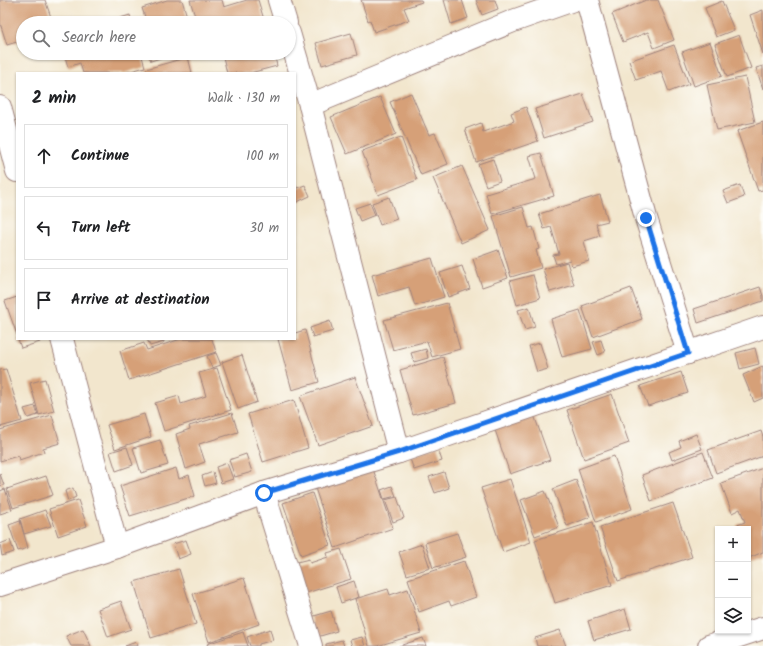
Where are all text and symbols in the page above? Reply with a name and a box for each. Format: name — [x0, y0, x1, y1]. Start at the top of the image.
search box — [16, 16, 296, 60]
text: Search here — [62, 26, 136, 50]
icon: search — [30, 27, 52, 49]
text: 2 min — [32, 85, 76, 112]
text: Walk · 130 m — [207, 88, 280, 109]
text: Continue — [71, 144, 129, 168]
icon: ahead — [33, 145, 55, 167]
text: 100 m — [246, 146, 279, 167]
route end — [637, 209, 655, 227]
text: Turn left — [71, 216, 131, 240]
icon: left — [33, 217, 55, 239]
text: 30 m — [250, 218, 279, 239]
text: Arrive at destination — [71, 288, 210, 312]
icon: arrive — [33, 289, 55, 311]
route start — [255, 484, 273, 502]
map controls — [715, 526, 751, 634]
button: + — [715, 526, 751, 562]
button: − — [715, 562, 751, 598]
button: layers — [715, 598, 751, 634]

